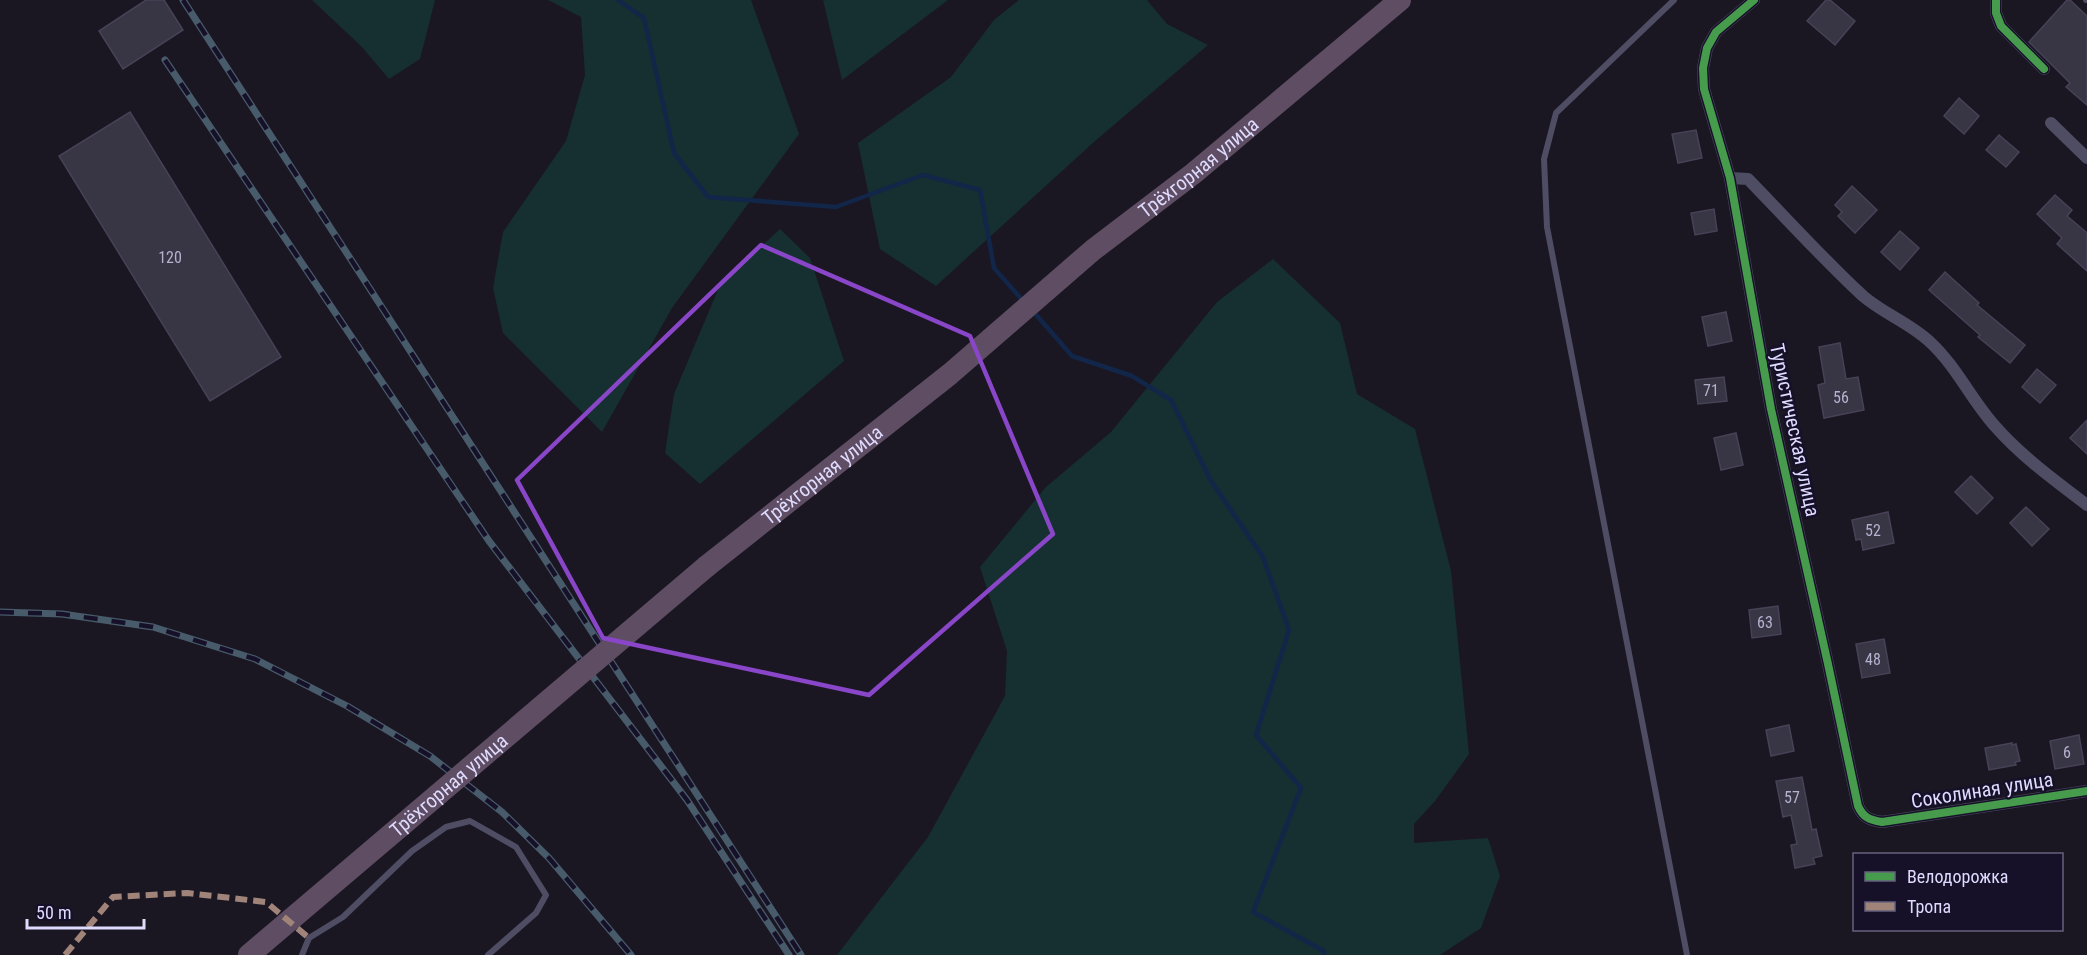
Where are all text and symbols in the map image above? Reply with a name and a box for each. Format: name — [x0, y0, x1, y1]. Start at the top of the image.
street label: Трёхгорная улица — [1134, 112, 1263, 223]
house number: 120 — [158, 248, 182, 267]
street label: Туристическая улица — [1765, 341, 1825, 519]
house number: 71 — [1703, 381, 1719, 400]
house number: 56 — [1833, 388, 1849, 407]
street label: Трёхгорная улица — [757, 420, 887, 530]
house number: 52 — [1865, 521, 1881, 540]
house number: 63 — [1757, 613, 1773, 632]
house number: 48 — [1865, 650, 1881, 669]
street label: Трёхгорная улица — [385, 729, 512, 842]
house number: 6 — [2063, 743, 2071, 762]
street label: Соколиная улица — [1909, 767, 2055, 813]
house number: 57 — [1784, 788, 1800, 807]
legend — [1853, 853, 2063, 931]
text: Велодорожка — [1907, 866, 2008, 887]
scale bar — [27, 892, 144, 930]
text: Тропа — [1907, 896, 1951, 917]
text: 50 m — [36, 902, 71, 923]

